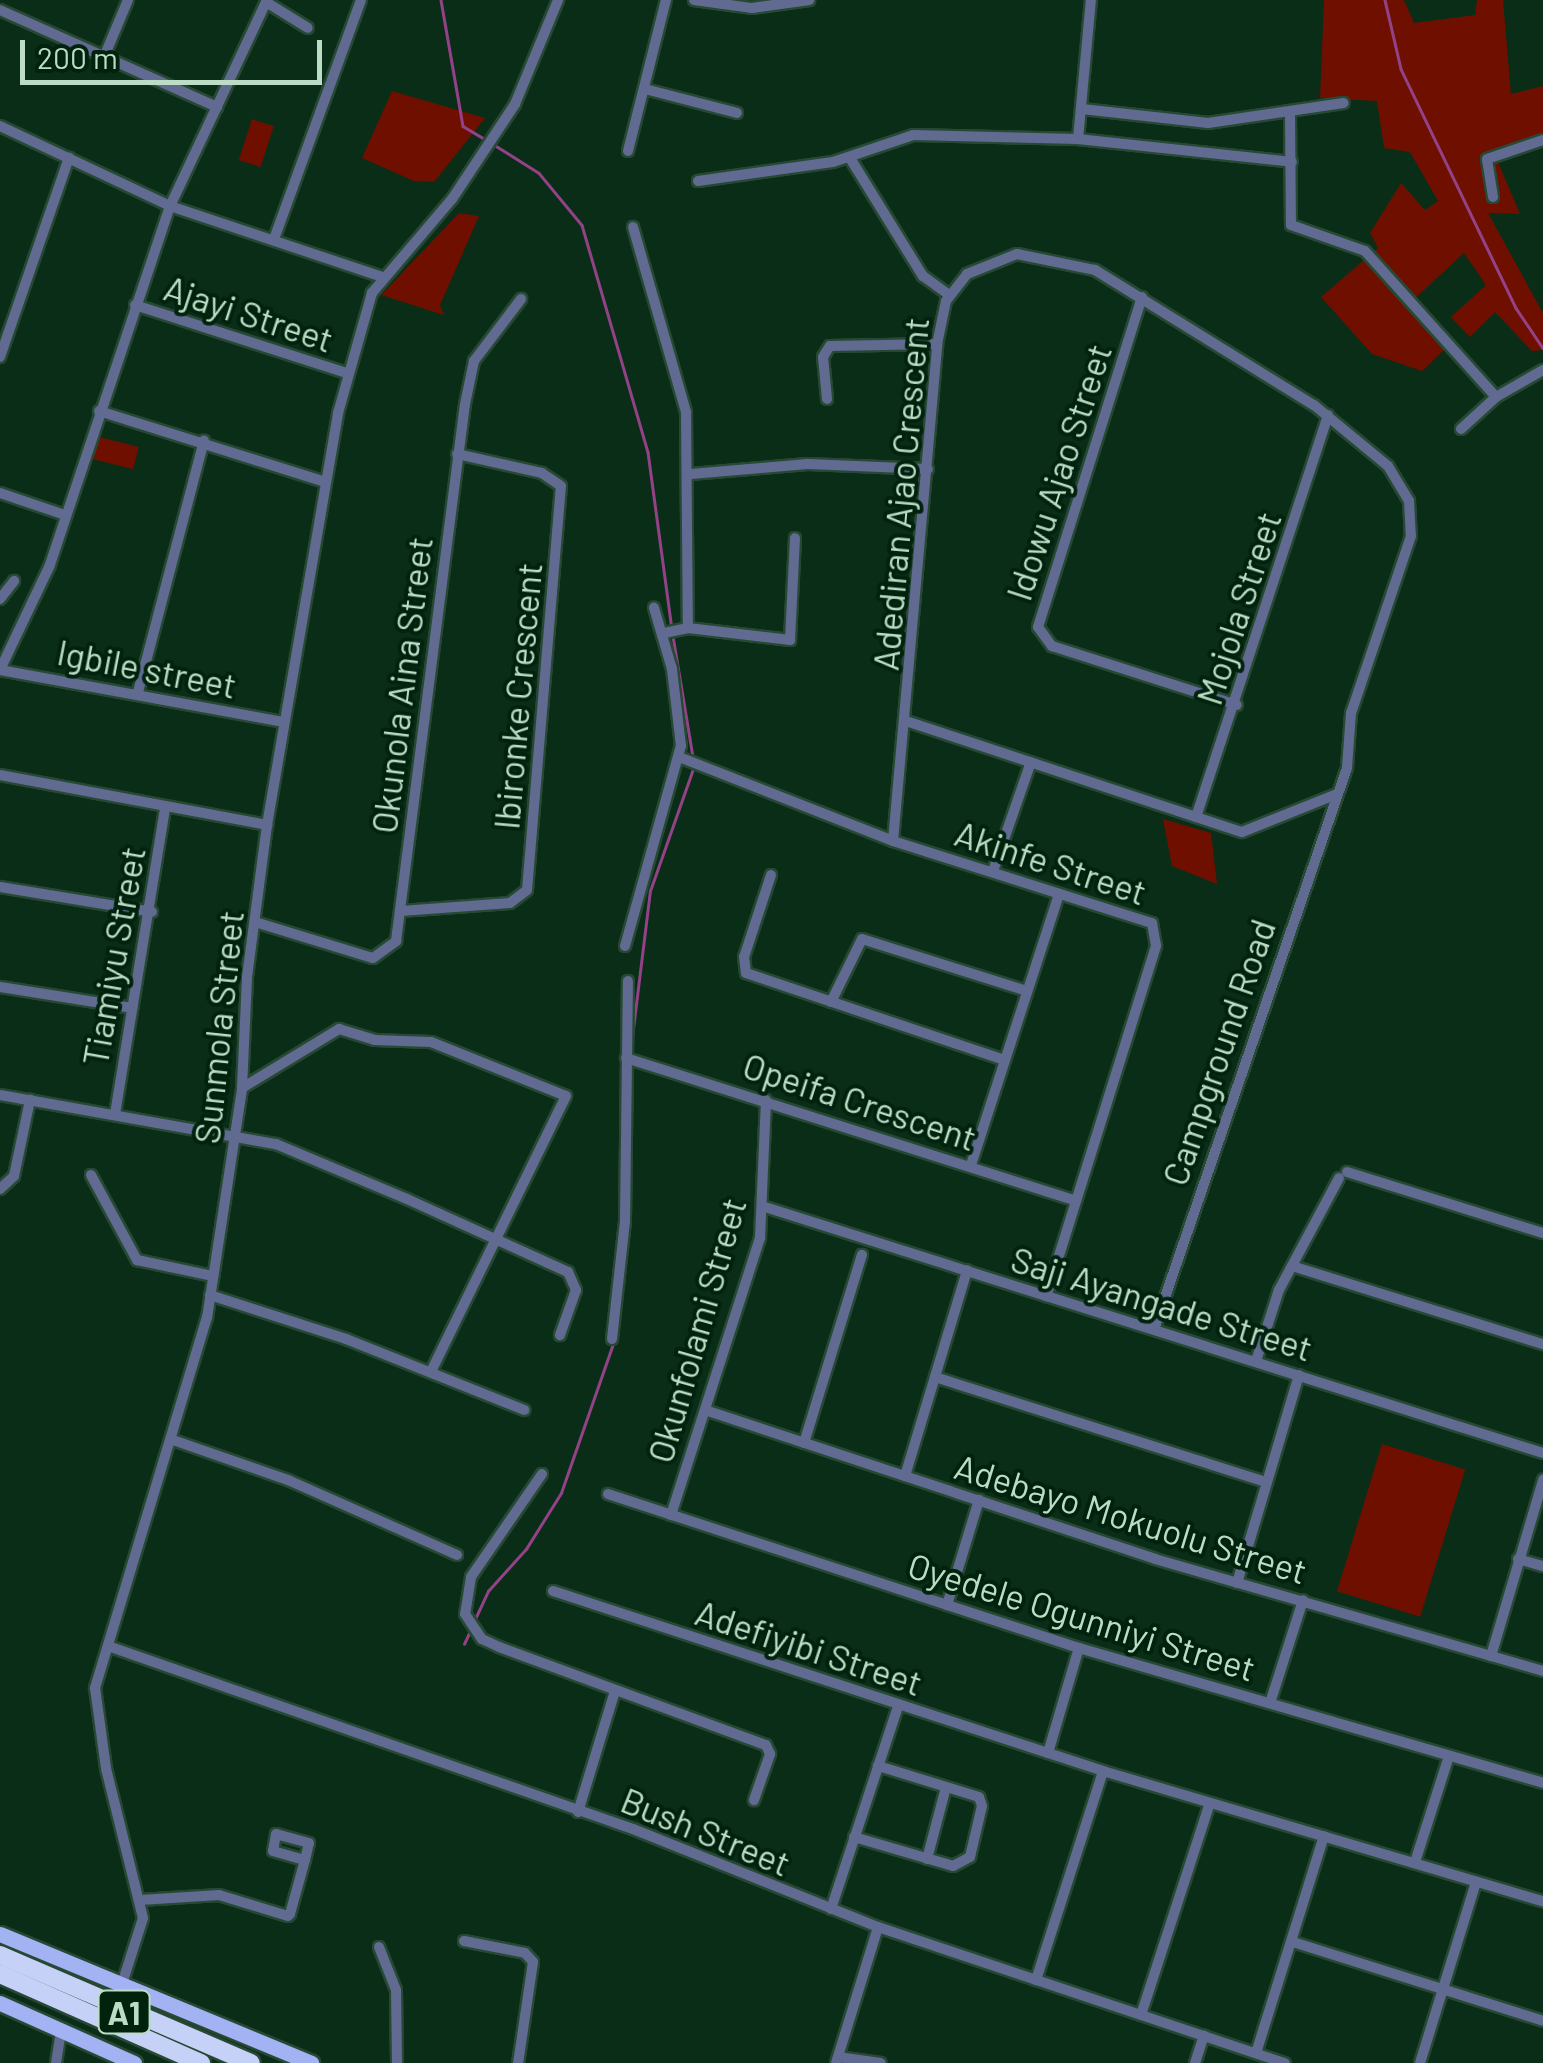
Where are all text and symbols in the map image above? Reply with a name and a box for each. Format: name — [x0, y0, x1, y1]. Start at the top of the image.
scale bar — [25, 20, 328, 82]
text: 200 m — [37, 39, 118, 75]
street label: Ajayi Street — [159, 266, 339, 360]
street label: Adediran Ajao Crescent — [864, 316, 936, 672]
street label: Idowu Ajao Street — [997, 339, 1119, 605]
street label: Mojola Street — [1187, 506, 1289, 710]
street label: Okunola Aina Street — [362, 534, 440, 836]
street label: Ibironke Crescent — [484, 561, 550, 831]
street label: Igbile street — [54, 630, 240, 706]
street label: Akinfe Street — [950, 811, 1152, 913]
street label: Tiamiyu Street — [73, 843, 153, 1069]
street label: Sunmola Street — [185, 908, 251, 1146]
street label: Campground Road — [1153, 914, 1283, 1190]
street label: Opeifa Crescent — [738, 1044, 982, 1158]
street label: Okunfolami Street — [638, 1193, 754, 1467]
street label: Saji Ayangade Street — [1006, 1237, 1318, 1369]
street label: Adebayo Mokuolu Street — [950, 1444, 1312, 1592]
street label: Oyedele Ogunniyi Street — [903, 1543, 1261, 1689]
street label: Adefiyibi Street — [690, 1591, 928, 1703]
street label: Bush Street — [615, 1778, 797, 1884]
road number: A1 — [96, 1985, 152, 2039]

